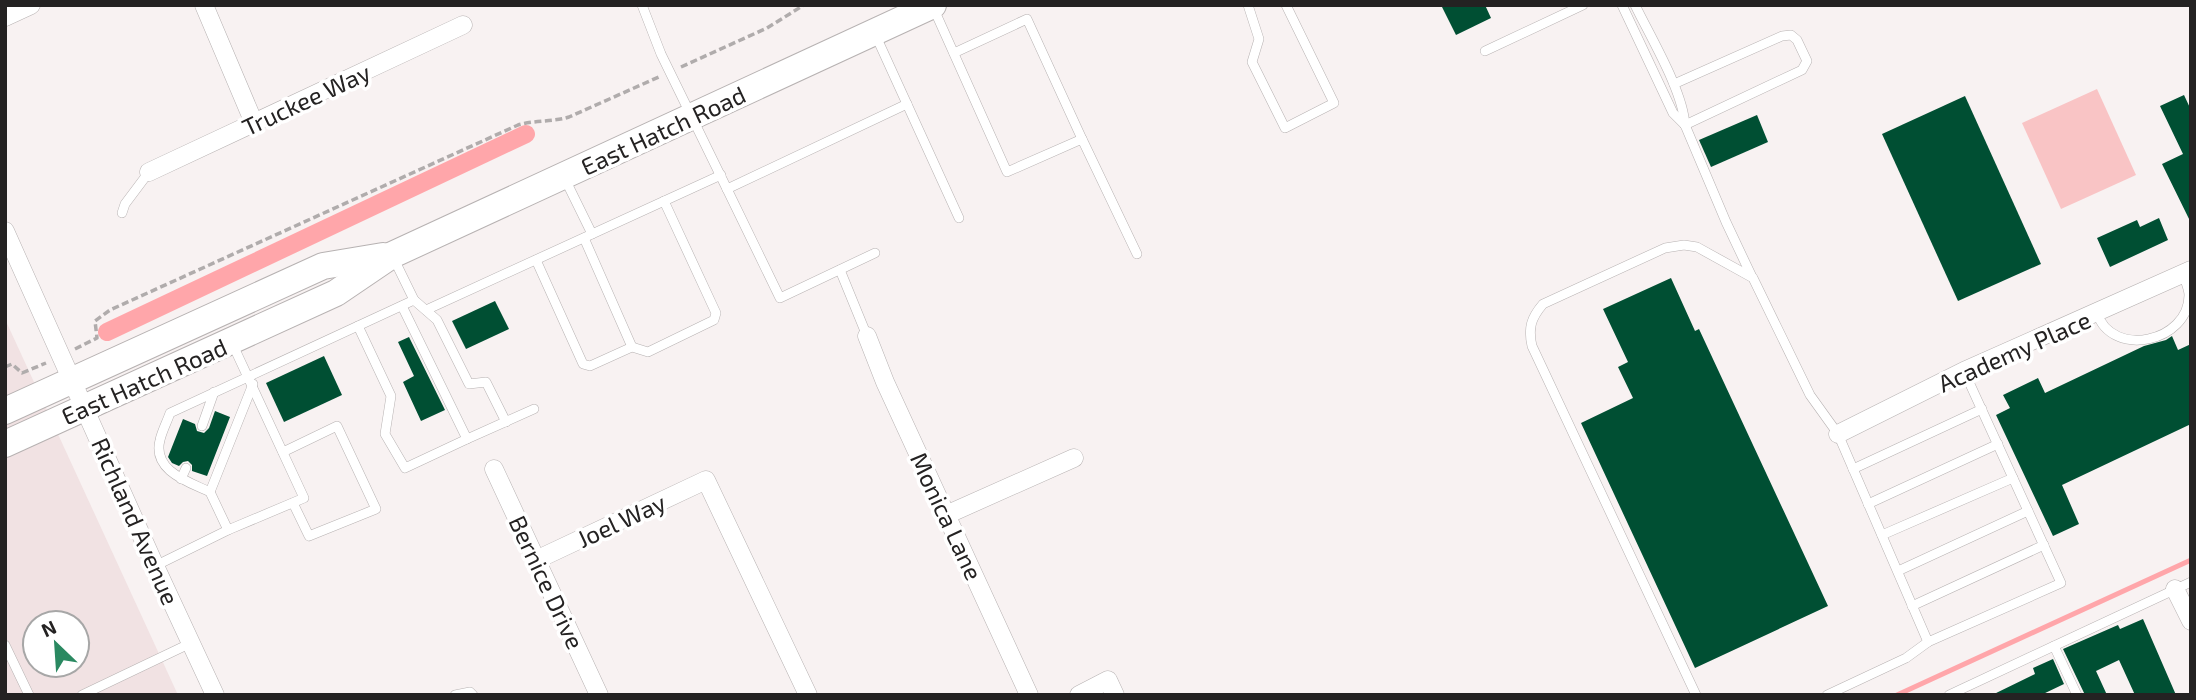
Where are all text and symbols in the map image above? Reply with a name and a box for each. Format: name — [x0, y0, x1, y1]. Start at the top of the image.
street label: Truckee Way — [237, 57, 375, 141]
street label: East Hatch Road — [576, 79, 750, 181]
street label: Academy Place — [1933, 304, 2095, 398]
street label: East Hatch Road — [57, 332, 231, 430]
street label: Richland Avenue — [86, 433, 186, 609]
street label: Monica Lane — [905, 448, 989, 584]
street label: Joel Way — [572, 487, 670, 553]
street label: Bernice Drive — [503, 511, 591, 653]
north arrow — [21, 609, 91, 679]
text: N — [38, 615, 60, 641]

